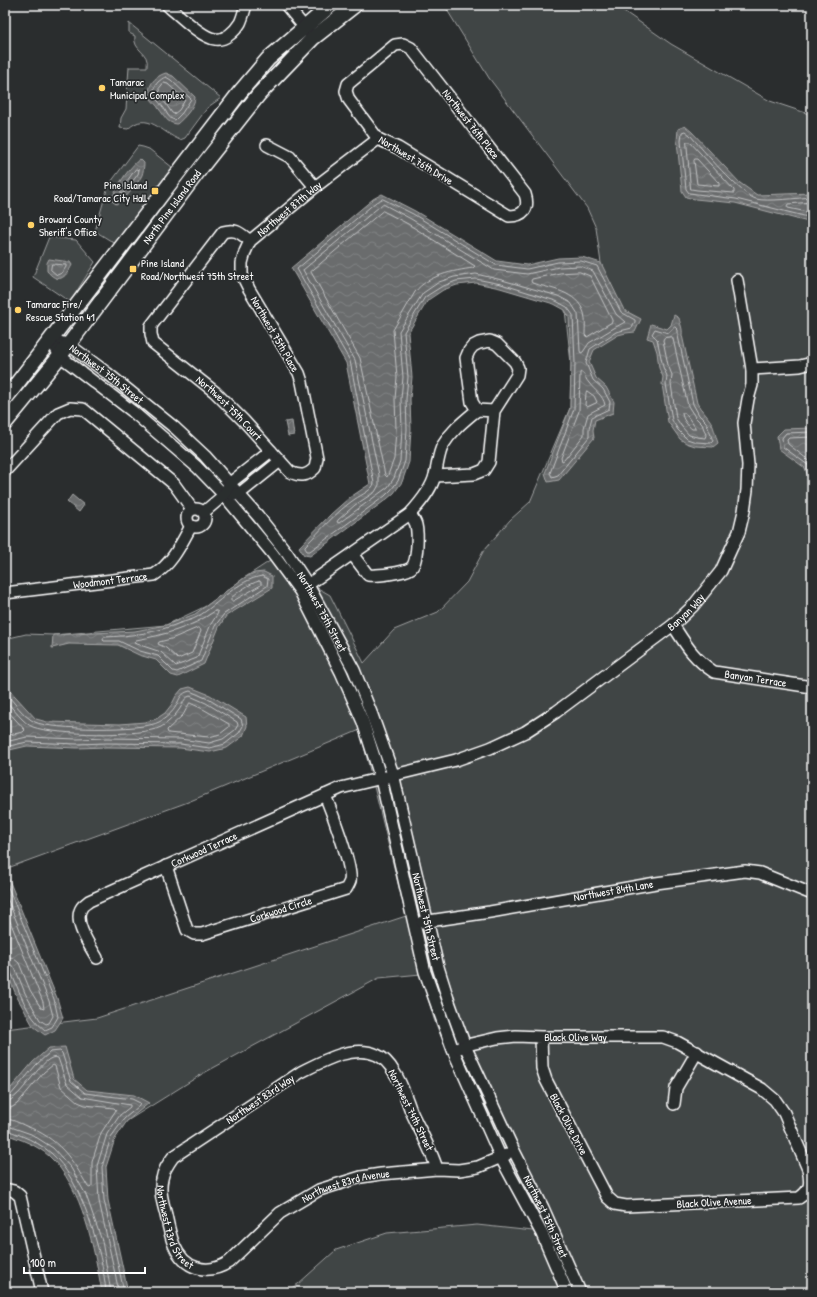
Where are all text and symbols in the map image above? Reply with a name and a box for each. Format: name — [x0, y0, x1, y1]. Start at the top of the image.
place label: Tamarac Municipal Complex — [110, 75, 185, 102]
marker: Tamarac Municipal Complex — [97, 83, 107, 93]
street label: Northwest 76th Place — [439, 86, 503, 162]
street label: Northwest 76th Drive — [376, 132, 456, 188]
street label: North Pine Island Road — [139, 166, 204, 247]
street label: Northwest 87th Way — [254, 177, 325, 239]
place label: Pine Island Road/Tamarac City Hall — [54, 178, 148, 205]
marker: Pine Island Road/Tamarac City Hall — [150, 186, 160, 196]
place label: Broward County Sheriff's Office — [39, 212, 102, 239]
marker: Broward County Sheriff's Office — [26, 220, 36, 230]
place label: Pine Island Road/Northwest 75th Street — [141, 256, 253, 283]
marker: Pine Island Road/Northwest 75th Street — [128, 264, 138, 274]
street label: Northwest 75th Place — [248, 294, 303, 375]
place label: Tamarac Fire/ Rescue Station 41 — [26, 297, 95, 324]
marker: Tamarac Fire/ Rescue Station 41 — [13, 305, 23, 315]
street label: Northwest 75th Street — [67, 341, 146, 407]
street label: Northwest 75th Court — [193, 373, 265, 443]
street label: Woodmont Terrace — [73, 569, 149, 592]
street label: Northwest 75th Street — [294, 569, 350, 654]
street label: Banyan Way — [665, 590, 708, 634]
street label: Banyan Terrace — [724, 667, 788, 690]
street label: Corkwood Terrace — [169, 828, 240, 870]
street label: Northwest 75th Street — [409, 871, 443, 962]
street label: Northwest 84th Lane — [572, 877, 655, 904]
street label: Corkwood Circle — [248, 893, 314, 926]
street label: Black Olive Way — [544, 1030, 607, 1044]
street label: Northwest 74th Street — [385, 1067, 437, 1153]
street label: Northwest 83rd Way — [223, 1071, 297, 1127]
street label: Black Olive Drive — [547, 1091, 591, 1158]
street label: Northwest 83rd Avenue — [299, 1166, 391, 1206]
street label: Northwest 75th Street — [520, 1173, 571, 1260]
street label: Northwest 73rd Street — [154, 1185, 196, 1272]
street label: Black Olive Avenue — [676, 1193, 752, 1211]
scale bar — [24, 1249, 145, 1275]
text: 100 m — [30, 1254, 56, 1271]

